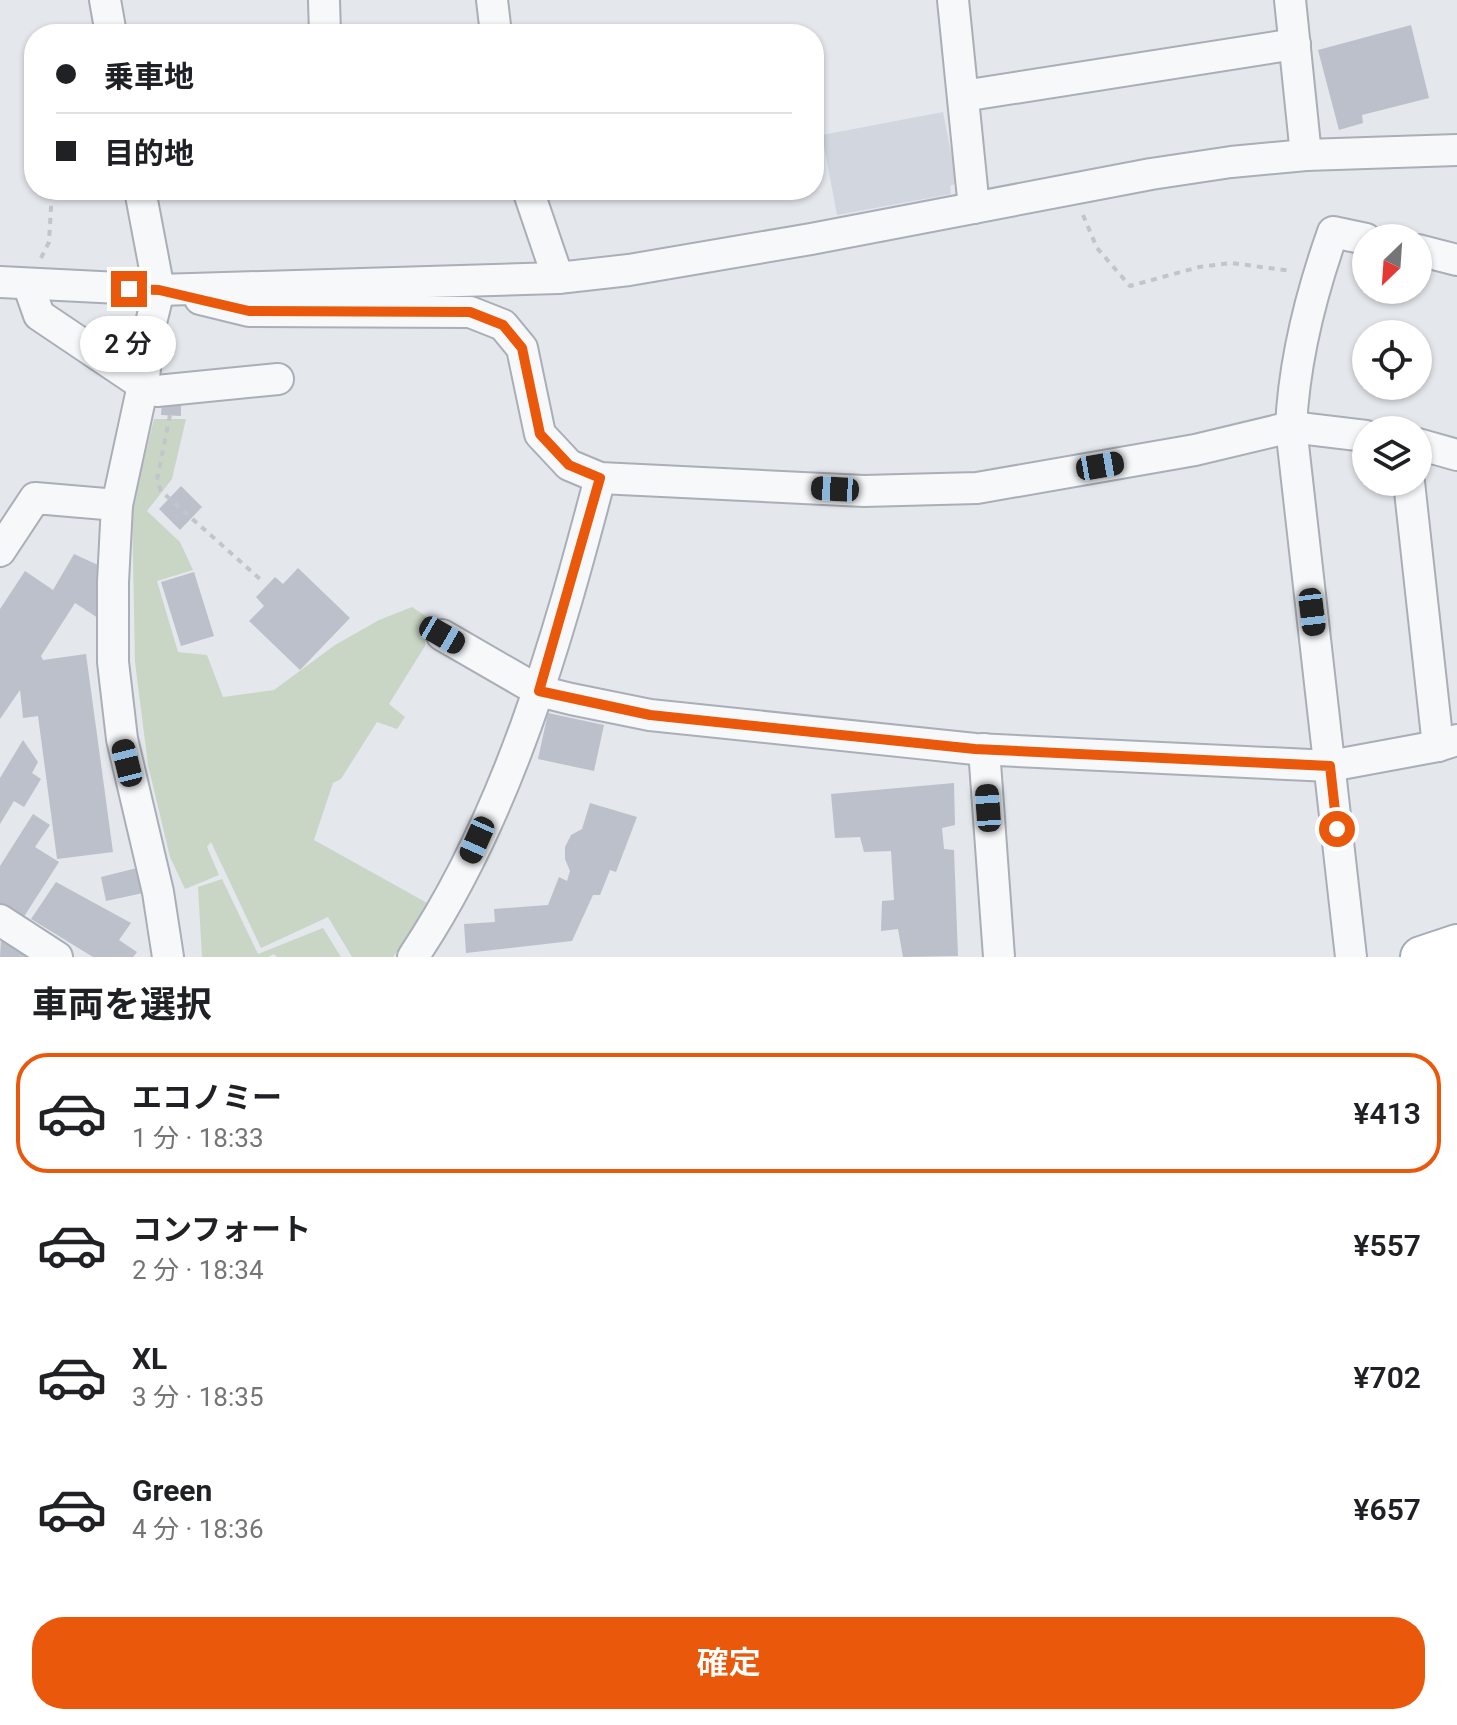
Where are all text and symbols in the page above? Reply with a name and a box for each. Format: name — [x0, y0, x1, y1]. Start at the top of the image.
text: 乗車地 — [104, 59, 194, 94]
text: 目的地 — [104, 136, 194, 171]
north arrow — [1352, 224, 1432, 304]
map controls — [1352, 224, 1432, 496]
route end — [111, 271, 147, 307]
callout: 2 分 — [81, 317, 177, 373]
button: locate — [1352, 320, 1432, 400]
text: 2 分 — [104, 329, 152, 359]
button: layers — [1352, 416, 1432, 496]
car — [1074, 450, 1126, 482]
car — [810, 476, 860, 502]
car — [1297, 587, 1327, 637]
car — [415, 613, 469, 657]
car — [110, 737, 144, 789]
car — [974, 783, 1002, 833]
route start — [1319, 811, 1355, 847]
car — [456, 813, 498, 867]
text: 車両を選択 — [32, 984, 212, 1026]
icon: car — [36, 1077, 108, 1149]
text: エコノミー — [132, 1080, 282, 1115]
text: ¥413 — [1354, 1096, 1421, 1131]
text: 1 分 · 18:33 — [132, 1123, 264, 1153]
icon: car — [36, 1209, 108, 1281]
text: コンフォート — [132, 1212, 311, 1247]
text: ¥557 — [1354, 1228, 1421, 1263]
text: 2 分 · 18:34 — [132, 1255, 264, 1285]
icon: car — [36, 1341, 108, 1413]
text: XL — [132, 1341, 167, 1376]
text: ¥702 — [1354, 1360, 1421, 1395]
text: 3 分 · 18:35 — [132, 1382, 264, 1412]
icon: car — [36, 1473, 108, 1545]
text: Green — [132, 1473, 212, 1508]
text: ¥657 — [1354, 1492, 1421, 1527]
text: 4 分 · 18:36 — [132, 1514, 264, 1544]
button: 確定 — [32, 1617, 1425, 1709]

